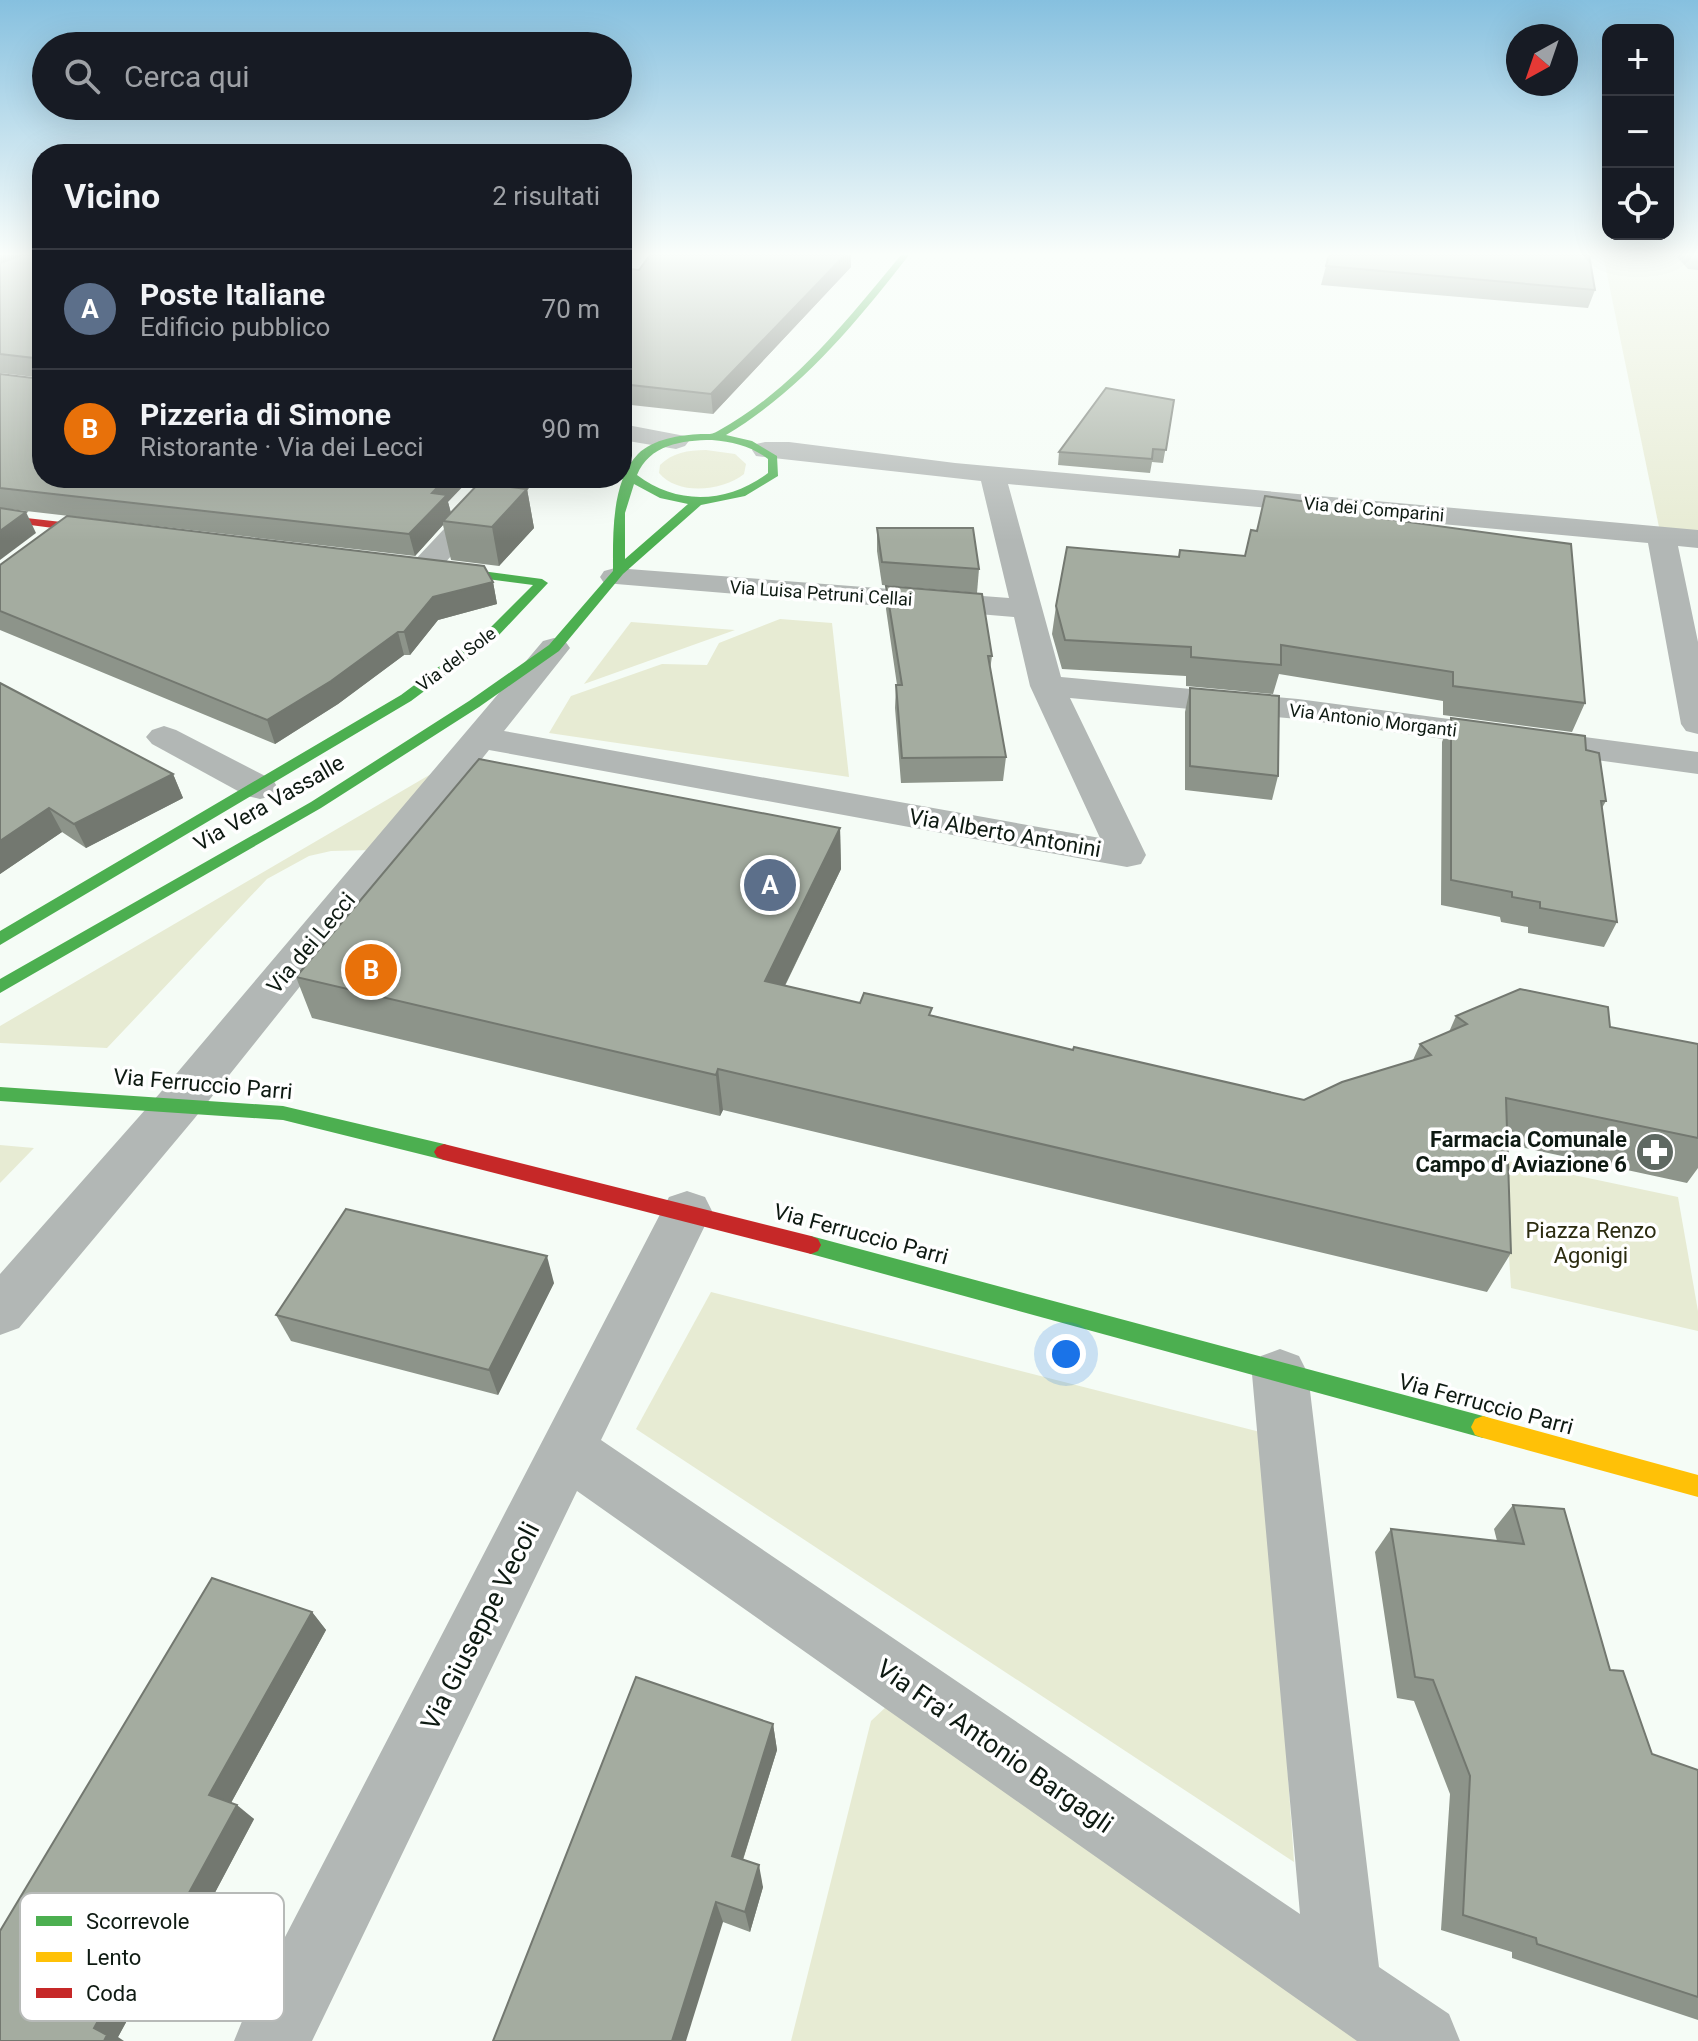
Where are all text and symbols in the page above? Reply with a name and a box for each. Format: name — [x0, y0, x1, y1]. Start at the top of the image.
north arrow — [1506, 24, 1578, 96]
map controls — [1602, 24, 1674, 240]
button: + — [1602, 24, 1674, 96]
search box — [32, 32, 632, 120]
icon: search — [60, 54, 104, 98]
text: Cerca qui — [124, 59, 250, 94]
button: − — [1602, 96, 1674, 168]
button: locate — [1602, 168, 1674, 240]
text: Vicino — [64, 176, 160, 216]
text: 2 risultati — [492, 181, 600, 211]
text: Poste Italiane — [140, 277, 325, 312]
text: A — [81, 294, 99, 324]
text: 70 m — [542, 294, 600, 324]
text: Edificio pubblico — [140, 312, 330, 342]
text: Pizzeria di Simone — [140, 397, 391, 432]
text: B — [82, 414, 98, 444]
text: 90 m — [542, 414, 600, 444]
text: Ristorante · Via dei Lecci — [140, 432, 424, 462]
street label: Via dei Comparini — [1303, 492, 1445, 526]
street label: Via Luisa Petruni Cellai — [729, 576, 913, 610]
street label: Via del Sole — [412, 622, 500, 696]
street label: Via Antonio Morganti — [1288, 699, 1458, 741]
street label: Via Vera Vassalle — [190, 750, 348, 856]
street label: Via Alberto Antonini — [907, 804, 1103, 862]
pin: A — [744, 855, 796, 915]
street label: Via dei Lecci — [262, 888, 360, 998]
pin: B — [345, 940, 397, 1000]
street label: Via Ferruccio Parri — [112, 1064, 294, 1104]
place label: Farmacia Comunale Campo d' Aviazione 6 — [1415, 1127, 1627, 1177]
pharmacy icon: Farmacia Comunale Campo d' Aviazione 6 — [1634, 1131, 1676, 1173]
street label: Via Ferruccio Parri — [771, 1199, 951, 1269]
park label: Piazza Renzo Agonigi — [1525, 1218, 1657, 1268]
your location — [1046, 1334, 1086, 1374]
street label: Via Ferruccio Parri — [1396, 1369, 1576, 1439]
street label: Via Giuseppe Vecoli — [415, 1517, 545, 1735]
street label: Via Fra' Antonio Bargagli — [871, 1653, 1119, 1839]
legend — [20, 1893, 284, 2021]
text: Scorrevole — [86, 1909, 189, 1934]
text: Lento — [86, 1945, 141, 1970]
text: Coda — [86, 1981, 137, 2006]

